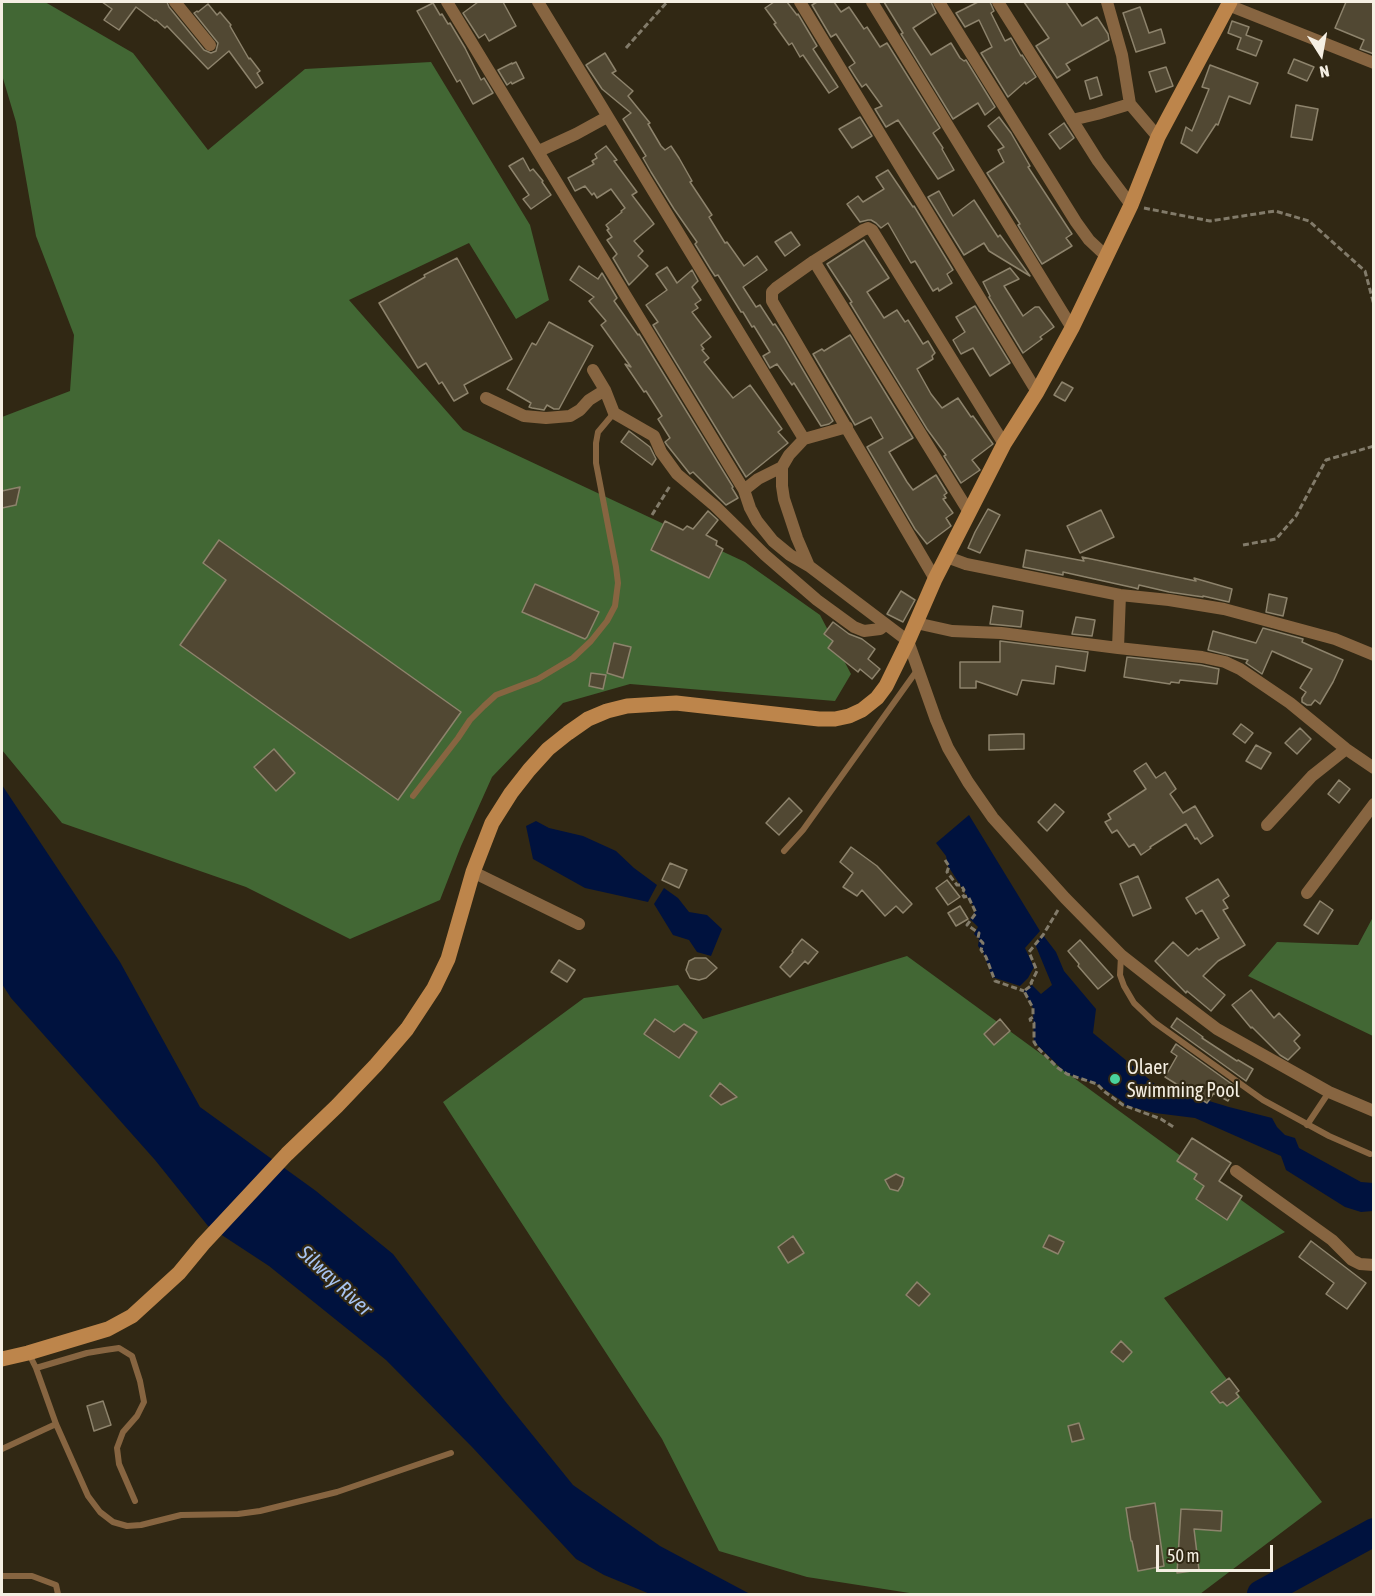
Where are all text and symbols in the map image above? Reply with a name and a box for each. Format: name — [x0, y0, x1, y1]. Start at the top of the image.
north arrow — [1291, 24, 1351, 84]
text: N — [1318, 62, 1331, 81]
place label: Olaer Swimming Pool — [1127, 1056, 1240, 1103]
marker: Olaer Swimming Pool — [1108, 1072, 1122, 1086]
water label: Silway River — [293, 1240, 377, 1322]
scale bar — [1159, 1533, 1276, 1571]
text: 50 m — [1167, 1545, 1199, 1566]

